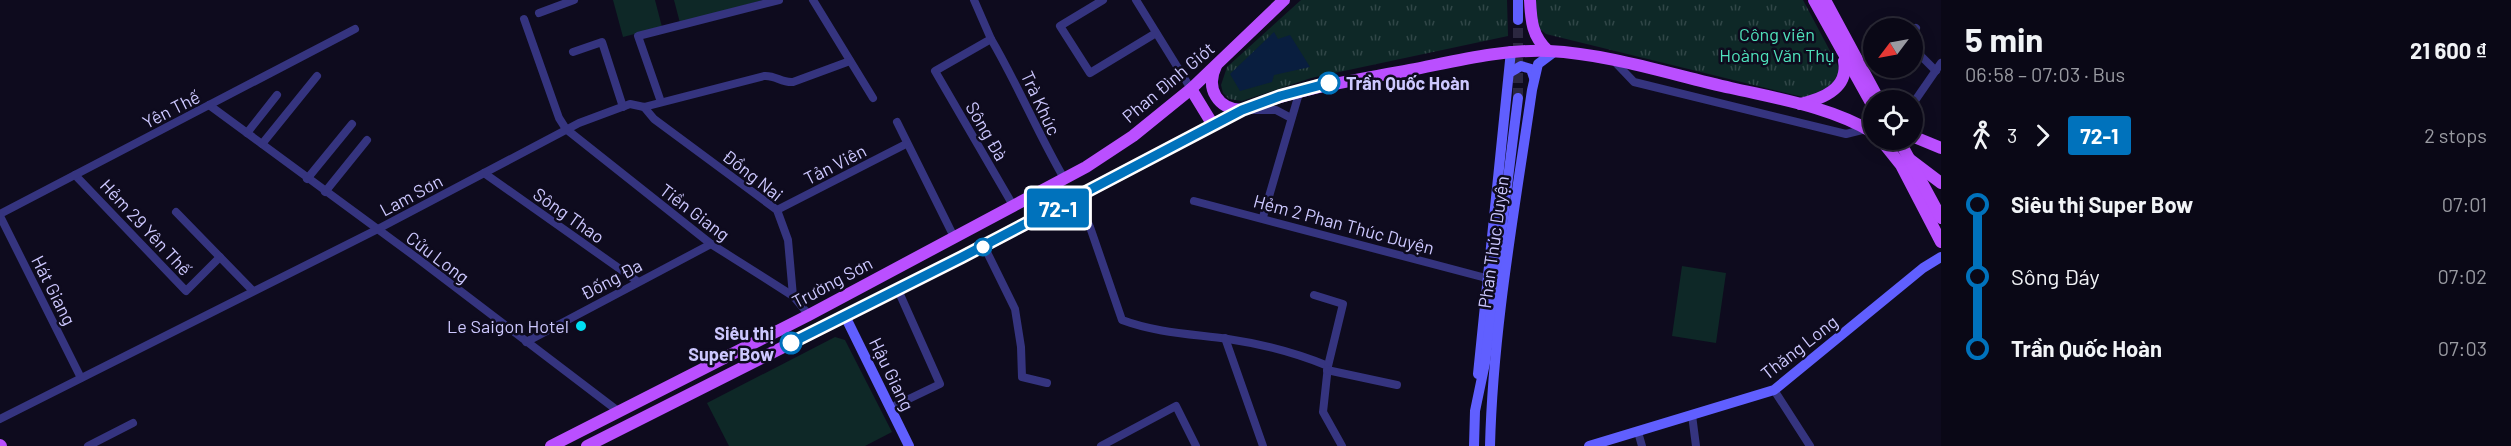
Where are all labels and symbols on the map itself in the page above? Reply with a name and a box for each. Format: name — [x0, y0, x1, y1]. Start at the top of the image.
north arrow — [1863, 18, 1923, 78]
park label: Công viên Hoàng Văn Thụ — [1719, 23, 1835, 66]
street label: Phan Đình Giót — [1117, 37, 1219, 127]
street label: Trà Khúc — [1017, 67, 1065, 139]
marker: Trần Quốc Hoàn — [1318, 72, 1340, 94]
place label: Trần Quốc Hoàn — [1346, 72, 1470, 94]
street label: Yên Thế — [139, 85, 204, 133]
street label: Sông Đà — [961, 98, 1013, 164]
street label: Tản Viên — [800, 139, 870, 189]
street label: Đồng Nai — [718, 145, 788, 205]
street label: Lam Sơn — [376, 169, 446, 221]
street label: Hẻm 29 Yên Thế — [96, 174, 197, 280]
street label: Phan Thúc Duyện — [1473, 174, 1513, 310]
street label: Tiền Giang — [656, 179, 734, 245]
street label: Sông Thao — [529, 182, 609, 248]
line badge: 72-1 — [1016, 188, 1100, 228]
street label: Hẻm 2 Phan Thúc Duyện — [1251, 189, 1437, 259]
street label: Cửu Long — [402, 226, 474, 288]
unlabelled marker — [974, 238, 992, 256]
street label: Hát Giang — [27, 251, 81, 329]
street label: Trường Sơn — [788, 252, 876, 312]
street label: Đống Đa — [577, 254, 645, 304]
street label: Thăng Long — [1756, 310, 1842, 384]
place label: Le Saigon Hotel — [447, 315, 569, 337]
marker: Le Saigon Hotel — [574, 319, 588, 333]
place label: Siêu thị Super Bow — [688, 322, 774, 365]
marker: Siêu thị Super Bow — [780, 332, 802, 354]
street label: Hậu Giang — [865, 334, 919, 414]

